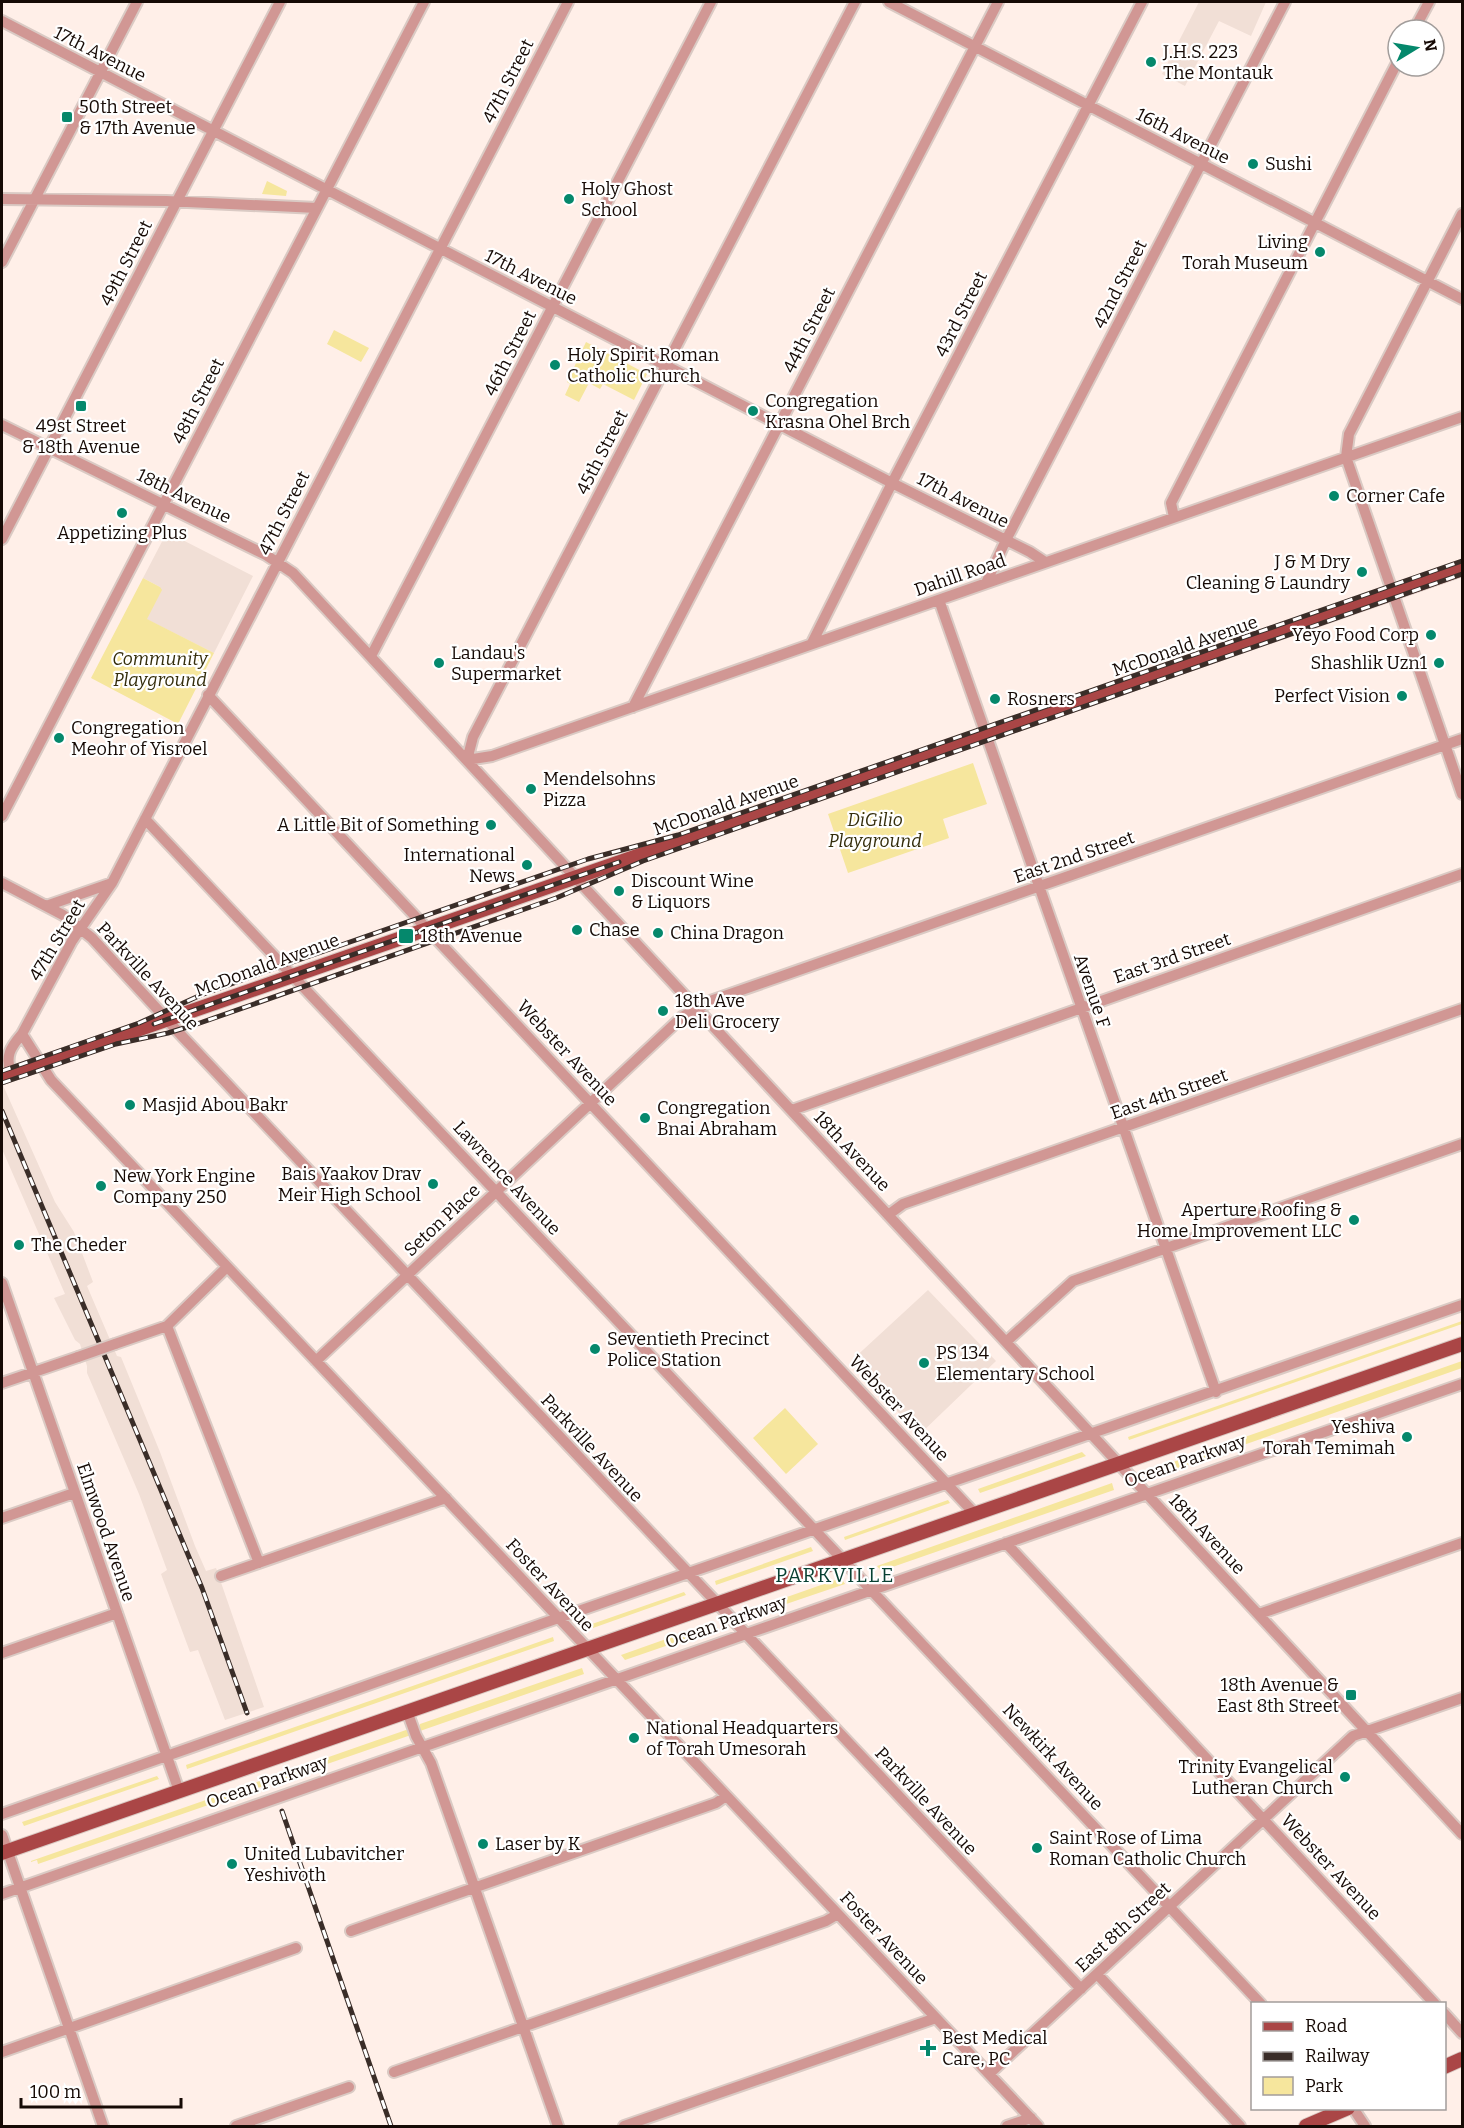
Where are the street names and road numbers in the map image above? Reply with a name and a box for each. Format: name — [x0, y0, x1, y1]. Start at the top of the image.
street label: 17th Avenue — [50, 21, 150, 87]
street label: 47th Street — [477, 35, 539, 127]
street label: 16th Avenue — [1132, 103, 1234, 169]
street label: 49th Street — [95, 216, 157, 309]
street label: 42nd Street — [1088, 235, 1152, 332]
street label: 17th Avenue — [481, 244, 581, 310]
street label: 43rd Street — [930, 267, 992, 360]
street label: 44th Street — [778, 283, 840, 376]
street label: 46th Street — [479, 306, 541, 399]
street label: 48th Street — [167, 354, 229, 447]
street label: 45th Street — [571, 406, 633, 498]
street label: 18th Avenue — [133, 464, 235, 528]
street label: 47th Street — [253, 467, 315, 559]
street label: 17th Avenue — [913, 467, 1013, 533]
street label: Dahill Road — [911, 549, 1009, 601]
street label: McDonald Avenue — [1110, 611, 1260, 681]
street label: McDonald Avenue — [651, 770, 801, 840]
street label: East 2nd Street — [1011, 826, 1137, 888]
street label: 47th Street — [24, 895, 90, 985]
street label: Parkville Avenue — [92, 917, 204, 1035]
street label: East 3rd Street — [1111, 928, 1234, 988]
street label: McDonald Avenue — [192, 929, 342, 1001]
street label: Avenue F — [1069, 951, 1115, 1031]
street label: Webster Avenue — [512, 995, 622, 1111]
street label: East 4th Street — [1108, 1064, 1231, 1124]
street label: 18th Avenue — [809, 1106, 895, 1196]
street label: Lawrence Avenue — [449, 1116, 565, 1240]
street label: Seton Place — [399, 1179, 485, 1261]
street label: Webster Avenue — [844, 1350, 954, 1466]
street label: Parkville Avenue — [536, 1389, 648, 1507]
street label: Ocean Parkway — [1121, 1430, 1249, 1492]
street label: Elmwood Avenue — [72, 1460, 140, 1604]
street label: 18th Avenue — [1164, 1489, 1250, 1579]
street label: Foster Avenue — [501, 1534, 599, 1636]
street label: Ocean Parkway — [662, 1591, 790, 1653]
street label: Newkirk Avenue — [998, 1699, 1108, 1815]
street label: Parkville Avenue — [870, 1742, 982, 1860]
street label: Ocean Parkway — [203, 1751, 331, 1813]
street label: Webster Avenue — [1276, 1809, 1386, 1925]
street label: East 8th Street — [1071, 1877, 1175, 1977]
street label: Foster Avenue — [835, 1887, 933, 1989]

